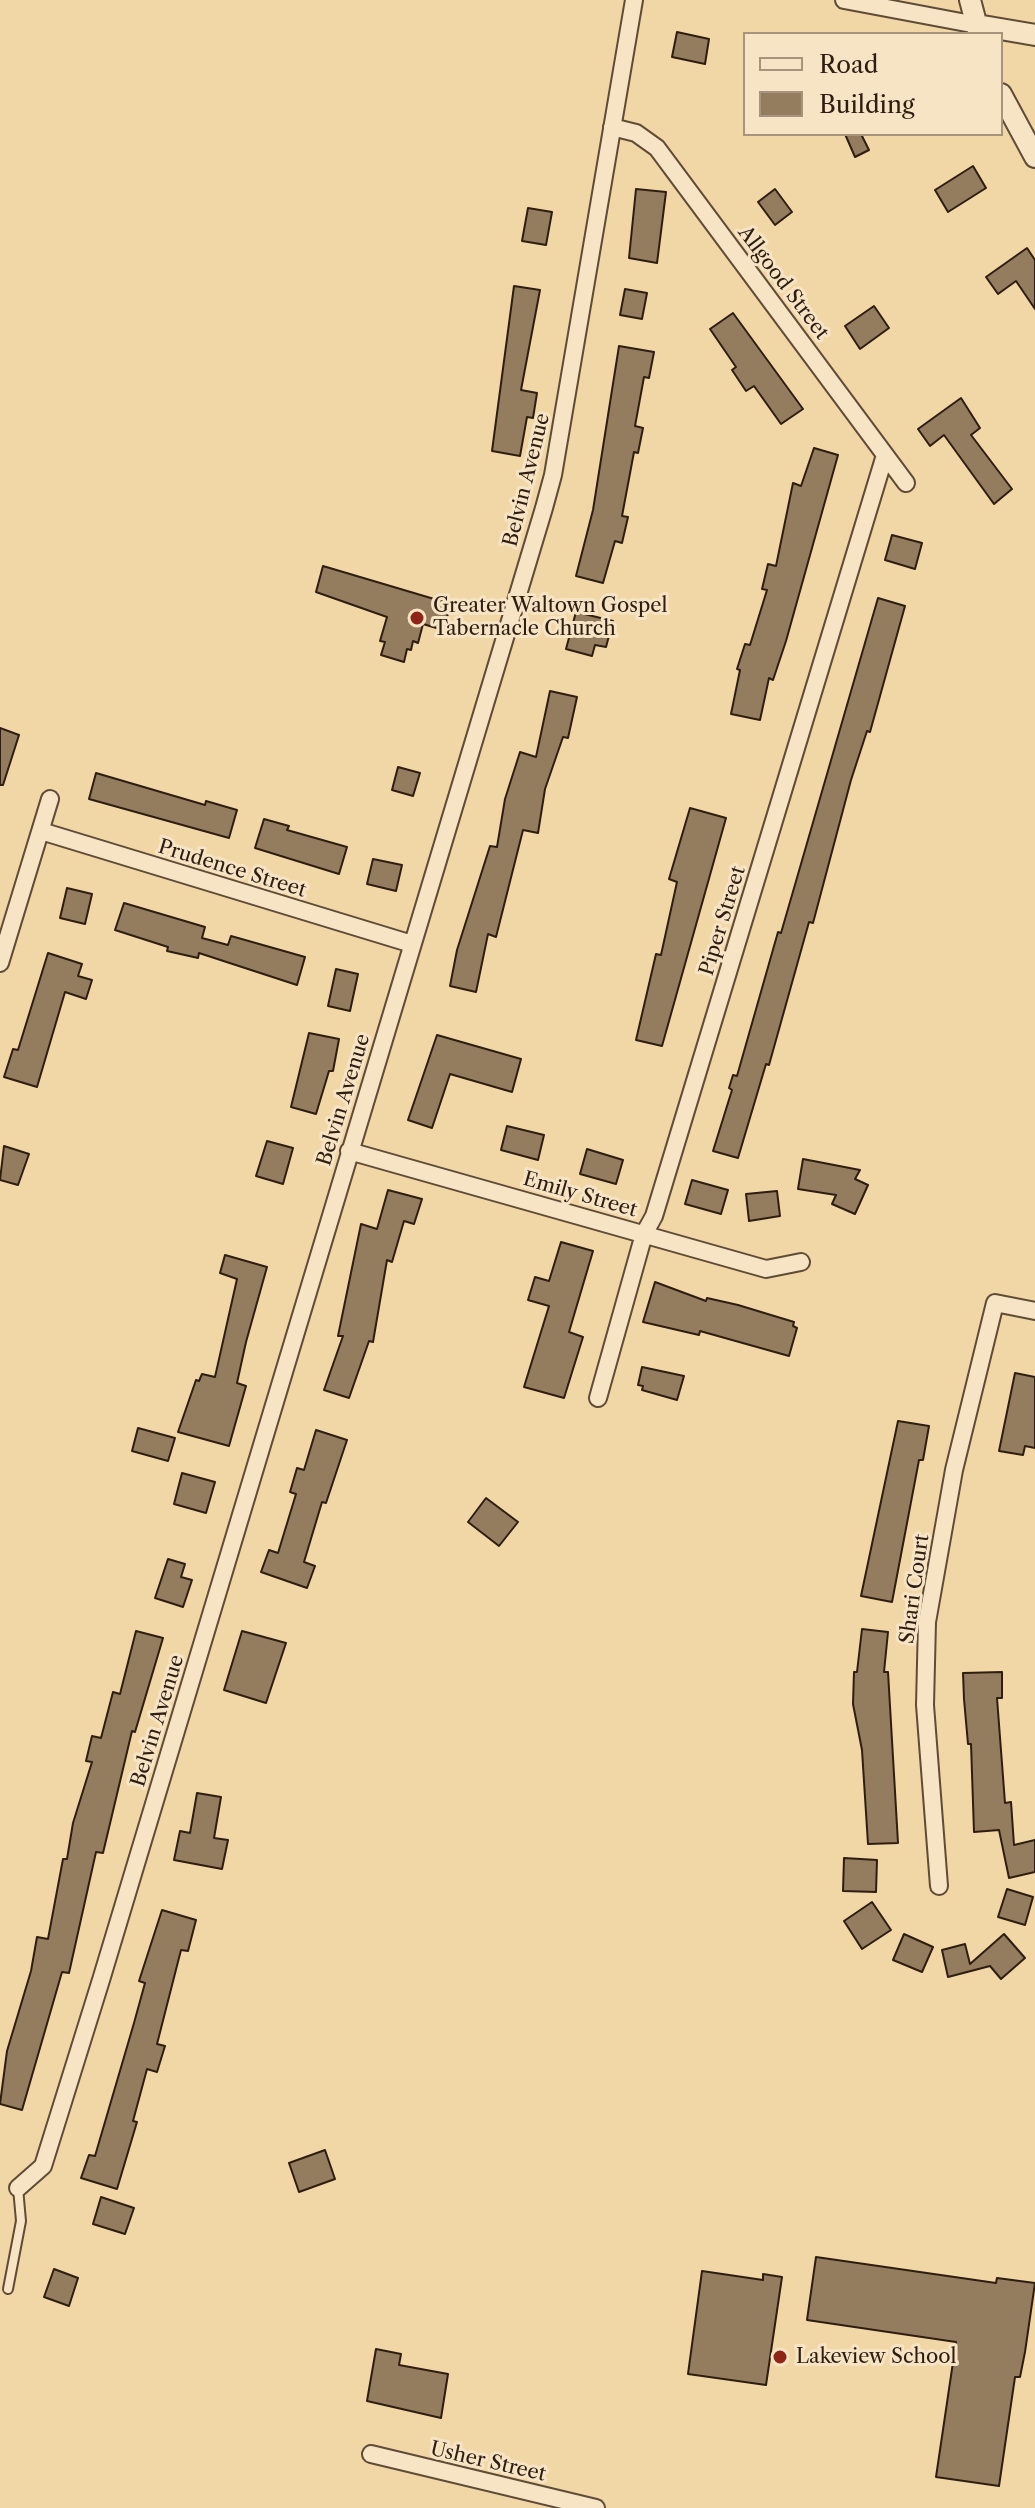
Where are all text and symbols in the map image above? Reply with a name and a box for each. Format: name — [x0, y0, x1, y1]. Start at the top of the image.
legend — [743, 32, 1003, 136]
text: Road — [819, 50, 878, 79]
text: Building — [819, 90, 915, 119]
street label: Allgood Street — [733, 222, 833, 344]
street label: Belvin Avenue — [499, 411, 555, 549]
place label: Greater Waltown Gospel Tabernacle Church — [433, 594, 667, 641]
marker: Greater Waltown Gospel Tabernacle Church — [408, 609, 426, 627]
street label: Prudence Street — [155, 835, 309, 903]
street label: Piper Street — [695, 863, 751, 979]
street label: Belvin Avenue — [313, 1031, 375, 1169]
street label: Emily Street — [520, 1167, 640, 1223]
street label: Shari Court — [895, 1533, 935, 1645]
street label: Belvin Avenue — [127, 1652, 189, 1790]
place label: Lakeview School — [796, 2345, 956, 2369]
marker: Lakeview School — [771, 2348, 789, 2366]
street label: Usher Street — [428, 2437, 548, 2487]

